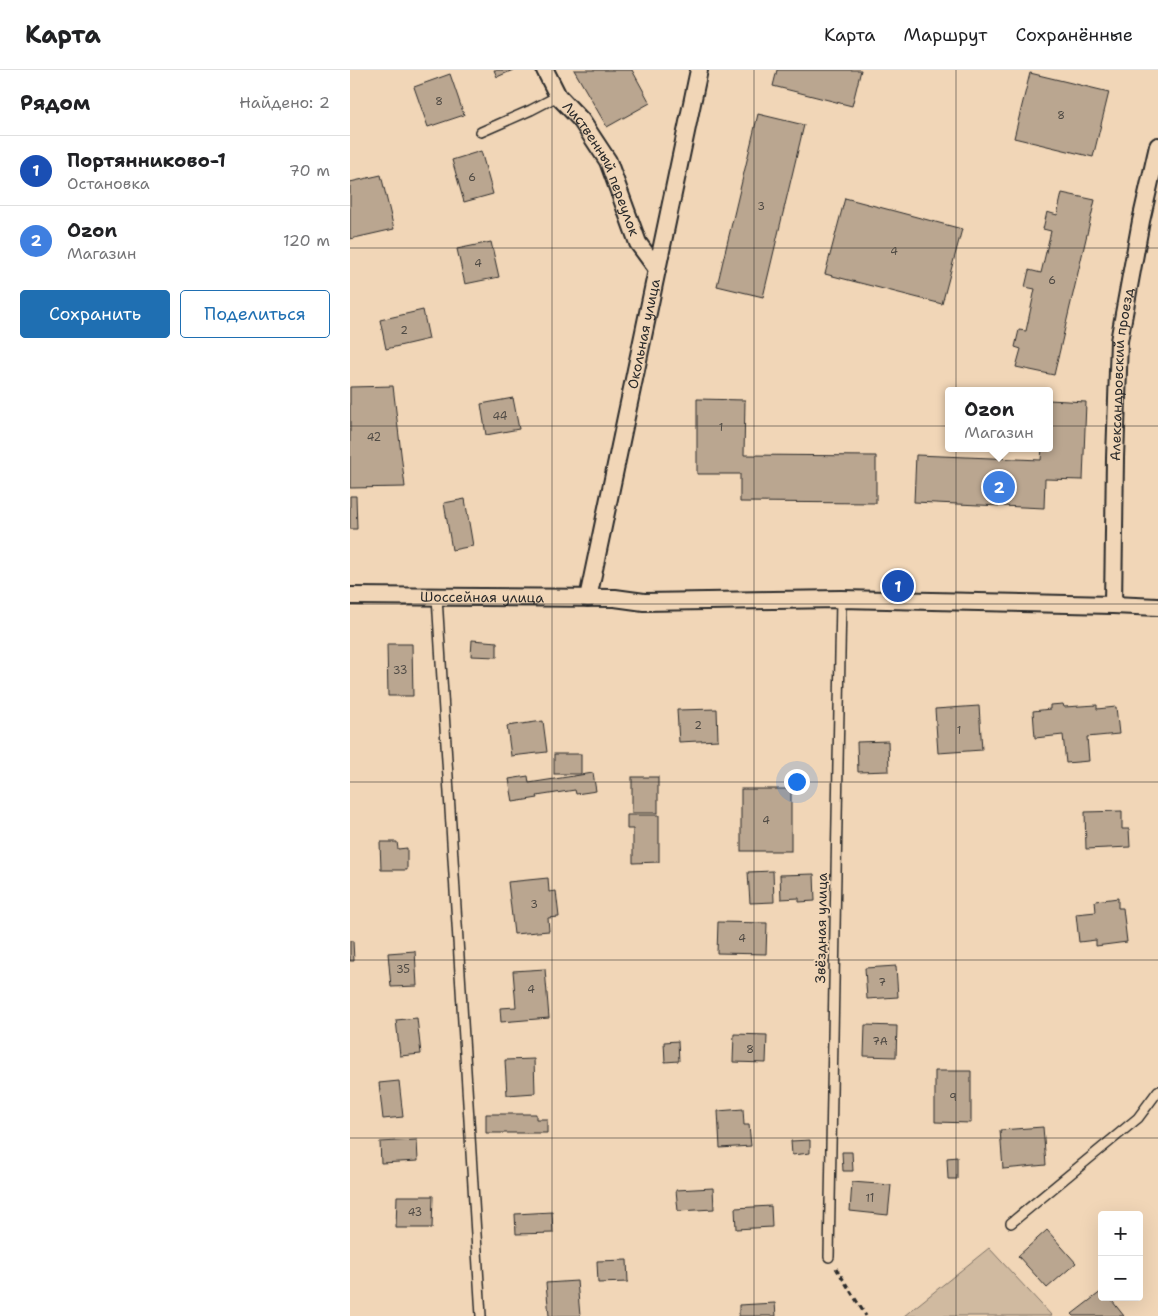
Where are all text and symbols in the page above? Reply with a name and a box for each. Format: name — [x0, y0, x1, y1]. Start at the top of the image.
text: Карта — [25, 19, 101, 51]
text: Карта — [824, 23, 875, 47]
text: Маршрут — [903, 23, 987, 47]
text: Сохранённые — [1015, 23, 1133, 47]
text: Рядом — [20, 89, 90, 117]
text: Найдено: 2 — [239, 92, 330, 113]
house number: 8 — [435, 94, 443, 109]
street label: Лиственный переулок — [559, 97, 644, 239]
house number: 8 — [1057, 108, 1065, 123]
text: Портянниково-1 — [67, 148, 226, 173]
text: 1 — [32, 160, 40, 181]
text: 70 m — [289, 160, 330, 181]
house number: 6 — [468, 170, 476, 185]
text: Остановка — [67, 173, 150, 194]
house number: 3 — [757, 199, 765, 214]
text: Ozon — [67, 218, 117, 243]
text: 2 — [30, 230, 42, 251]
text: 120 m — [283, 230, 330, 251]
text: Магазин — [67, 243, 136, 264]
house number: 4 — [890, 244, 898, 259]
house number: 4 — [474, 256, 482, 271]
house number: 6 — [1048, 273, 1056, 288]
street label: Окольная улица — [623, 277, 664, 391]
street label: Александровский проезд — [1106, 286, 1138, 461]
button: Сохранить — [20, 290, 170, 338]
button: Поделиться — [180, 290, 330, 338]
house number: 2 — [400, 323, 408, 338]
popup — [945, 387, 1053, 452]
text: Ozon — [964, 397, 1014, 422]
house number: 44 — [492, 409, 508, 424]
house number: 1 — [719, 420, 723, 435]
text: Магазин — [964, 422, 1034, 443]
house number: 42 — [367, 430, 381, 445]
pin: 2 — [983, 468, 1015, 506]
pin: 1 — [882, 567, 914, 605]
street label: Шоссейная улица — [420, 588, 544, 606]
house number: 33 — [393, 663, 407, 678]
house number: 2 — [694, 718, 702, 733]
house number: 1 — [957, 723, 961, 738]
your location — [784, 769, 810, 795]
house number: 4 — [762, 813, 770, 828]
street label: Звёздная улица — [811, 872, 831, 984]
house number: 3 — [530, 897, 538, 912]
house number: 4 — [738, 931, 746, 946]
house number: 35 — [396, 962, 410, 977]
house number: 7 — [878, 975, 886, 990]
house number: 4 — [527, 982, 535, 997]
house number: 7А — [872, 1034, 888, 1049]
house number: 8 — [746, 1042, 754, 1057]
house number: 9 — [949, 1090, 957, 1105]
house number: 11 — [866, 1191, 874, 1206]
house number: 43 — [408, 1205, 422, 1220]
map controls — [1098, 1211, 1143, 1301]
button: + — [1098, 1211, 1143, 1256]
button: − — [1098, 1256, 1143, 1301]

